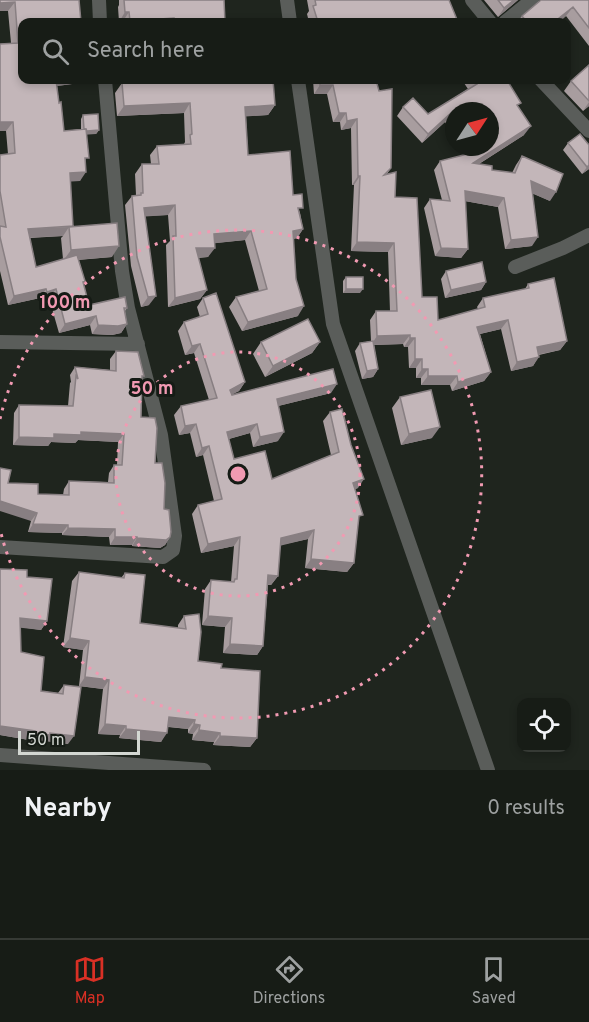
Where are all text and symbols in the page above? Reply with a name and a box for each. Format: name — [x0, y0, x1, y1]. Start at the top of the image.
search box — [18, 18, 571, 84]
icon: search — [39, 35, 72, 68]
text: Search here — [87, 38, 205, 65]
north arrow — [445, 102, 499, 156]
text: 100 m — [39, 292, 91, 315]
text: 50 m — [130, 378, 174, 401]
centre of rings — [228, 464, 248, 484]
map controls — [517, 698, 571, 752]
button: locate — [517, 698, 571, 752]
scale bar — [18, 728, 140, 756]
text: 50 m — [27, 731, 65, 751]
text: Nearby — [24, 793, 112, 826]
text: 0 results — [487, 796, 565, 822]
tab: Map — [73, 953, 106, 1009]
tab: Directions — [253, 953, 325, 1009]
tab: Saved — [472, 953, 516, 1009]

